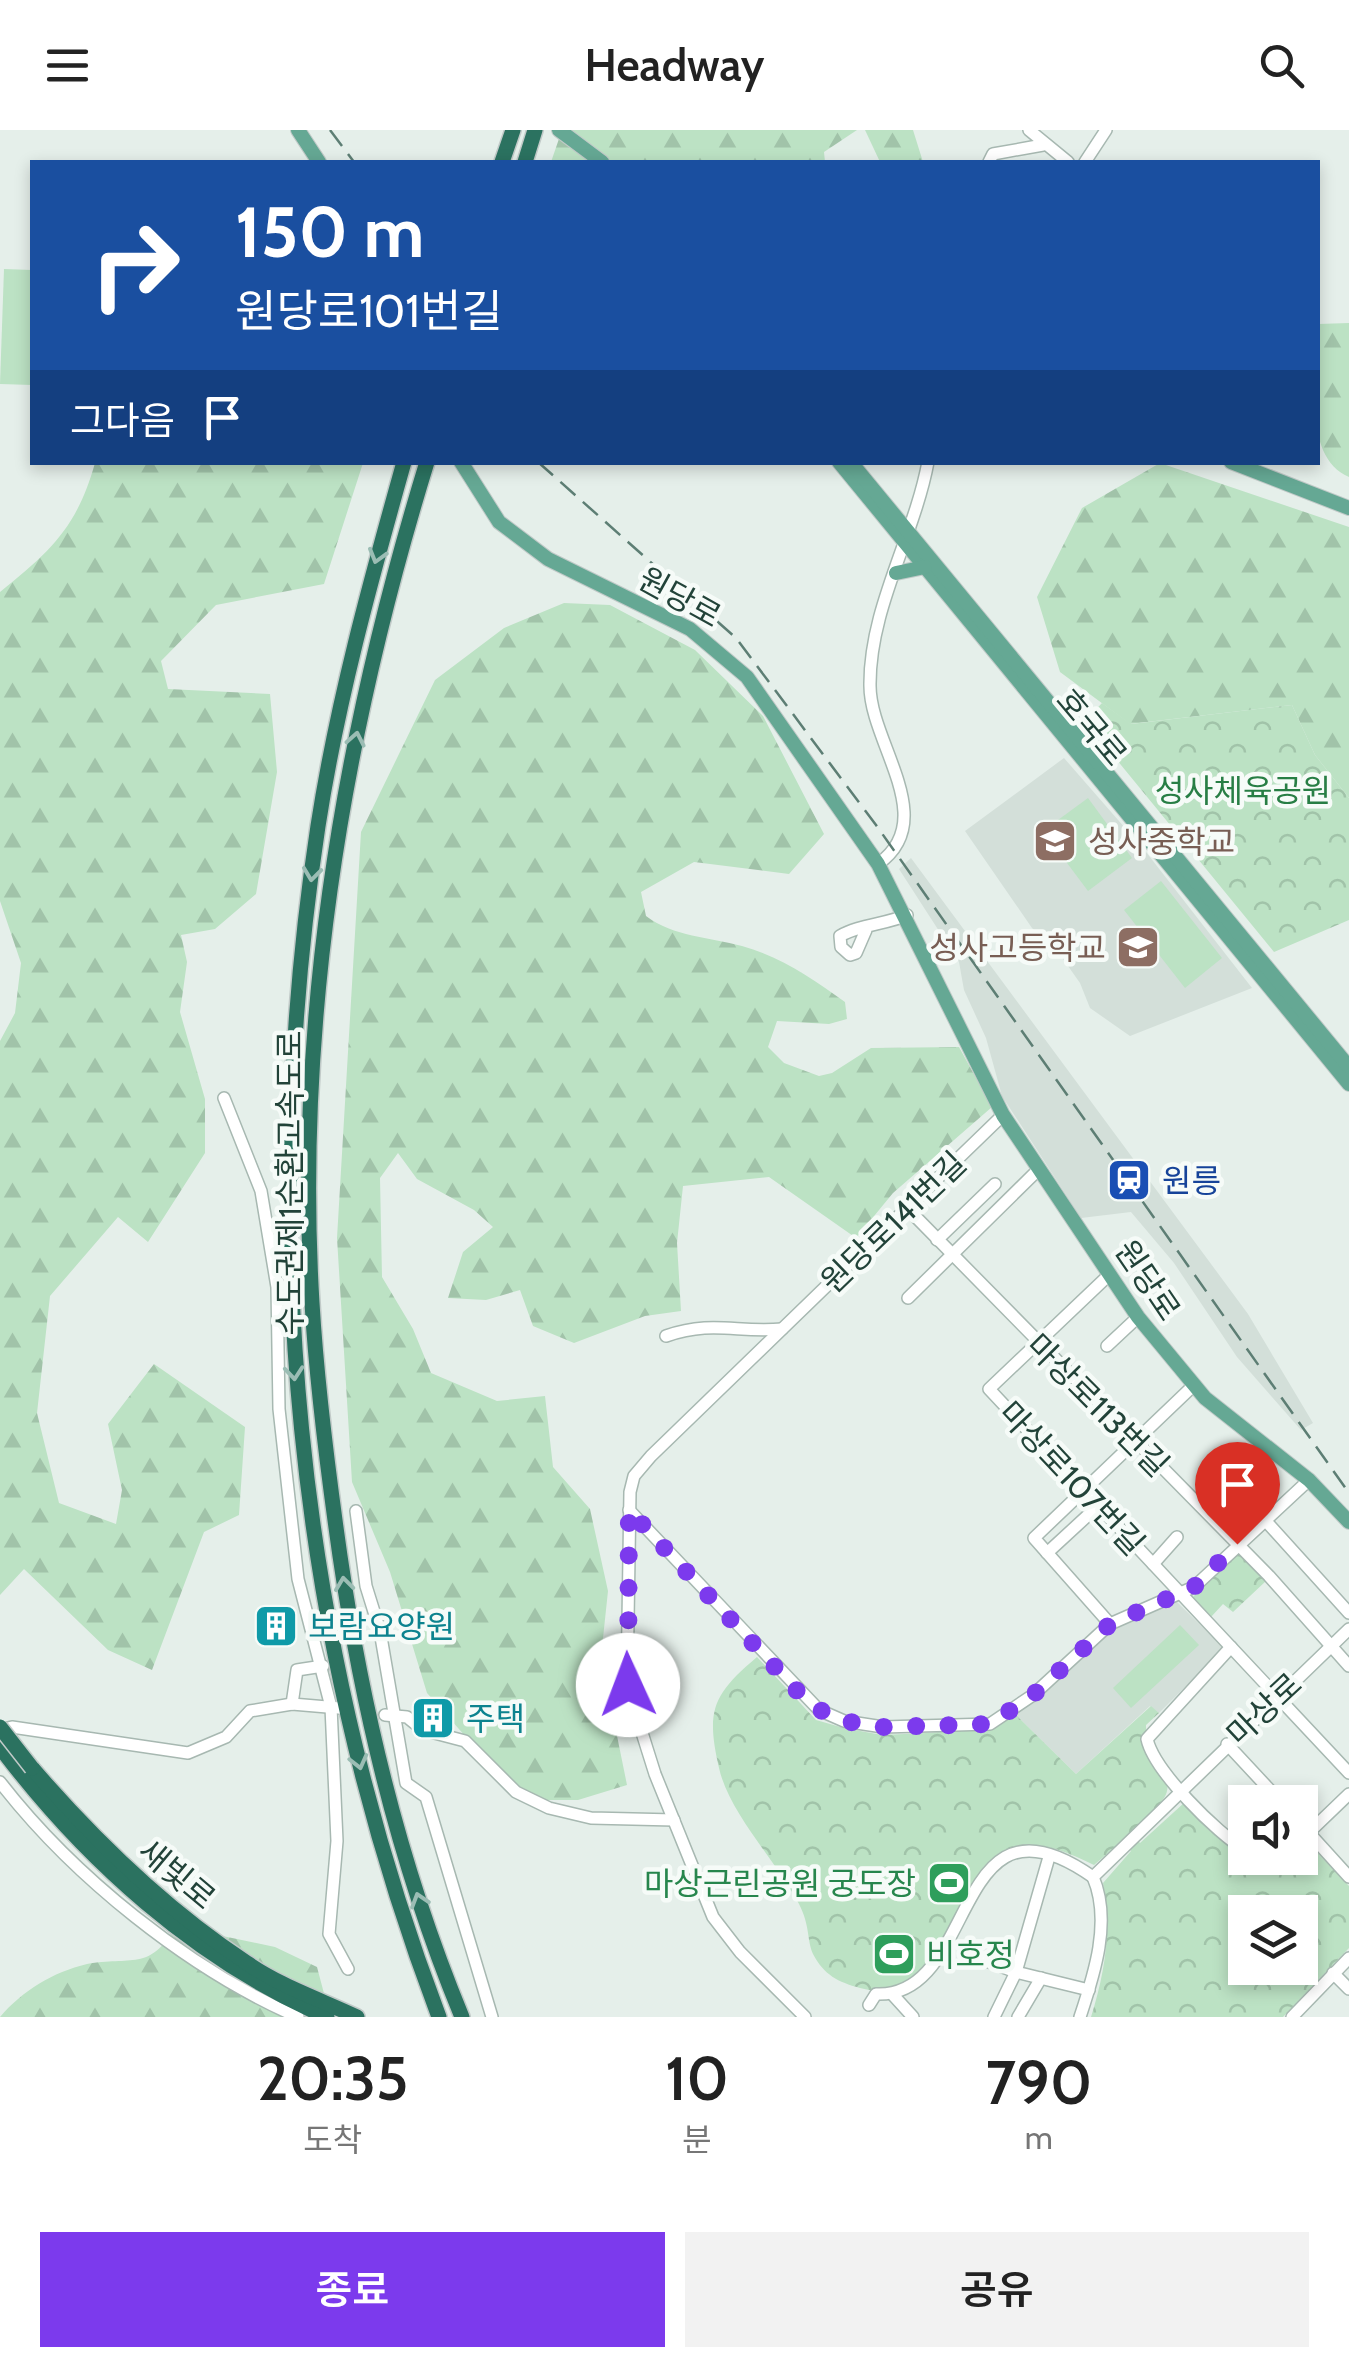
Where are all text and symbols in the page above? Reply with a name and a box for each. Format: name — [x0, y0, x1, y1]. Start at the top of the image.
icon: menu — [40, 38, 95, 93]
text: Headway — [585, 38, 764, 92]
icon: search — [1254, 38, 1309, 93]
text: 150 m — [235, 189, 424, 275]
icon: right — [70, 200, 200, 330]
text: 원당로101번길 — [235, 284, 503, 338]
icon: arrive — [195, 390, 250, 445]
text: 그다음 — [70, 397, 175, 444]
one-way arrow — [368, 547, 389, 564]
street label: 원당로 — [632, 559, 728, 635]
street label: 호국로 — [1049, 681, 1135, 773]
one-way arrow — [345, 731, 366, 748]
park label: 성사체육공원 — [1155, 771, 1331, 810]
school or university icon: 성사중학교 — [1032, 818, 1078, 864]
place label: 성사중학교 — [1088, 822, 1235, 861]
one-way arrow — [302, 867, 323, 883]
school or university icon: 성사고등학교 — [1115, 924, 1161, 970]
place label: 성사고등학교 — [929, 928, 1106, 967]
street label: 수도권제1순환고속도로 — [270, 1031, 309, 1335]
street label: 원당로141번길 — [812, 1143, 974, 1301]
station icon: 원릉 — [1106, 1157, 1152, 1203]
place label: 원릉 — [1162, 1161, 1221, 1200]
street label: 원당로 — [1107, 1232, 1189, 1328]
street label: 마상로113번길 — [1019, 1326, 1177, 1484]
one-way arrow — [283, 1365, 305, 1381]
street label: 마상로107번길 — [991, 1393, 1153, 1563]
pin — [1195, 1442, 1280, 1545]
icon: arrive — [1210, 1457, 1265, 1512]
one-way arrow — [334, 1576, 355, 1592]
building icon: 보람요양원 — [253, 1603, 299, 1649]
place label: 보람요양원 — [308, 1607, 455, 1646]
position arrow — [576, 1633, 680, 1737]
street label: 마상로 — [1218, 1665, 1310, 1753]
building icon: 주택 — [410, 1695, 456, 1741]
place label: 주택 — [466, 1699, 525, 1738]
one-way arrow — [348, 1753, 369, 1770]
map controls — [1228, 1785, 1318, 1985]
button: sound — [1228, 1785, 1318, 1875]
street label: 새빛로 — [131, 1831, 223, 1917]
sports icon: 마상근린공원 궁도장 — [926, 1860, 972, 1906]
place label: 마상근린공원 궁도장 — [644, 1864, 916, 1903]
one-way arrow — [410, 1892, 431, 1909]
button: layers — [1228, 1895, 1318, 1985]
sports icon: 비호정 — [871, 1931, 917, 1977]
place label: 비호정 — [926, 1935, 1014, 1974]
text: 20:35 — [257, 2042, 408, 2115]
text: 10 — [665, 2042, 729, 2115]
text: 790 — [986, 2046, 1092, 2119]
text: m — [1025, 2118, 1053, 2157]
text: 도착 — [303, 2120, 362, 2159]
text: 분 — [682, 2120, 712, 2159]
button: 종료 — [40, 2232, 665, 2347]
button: 공유 — [685, 2232, 1309, 2347]

